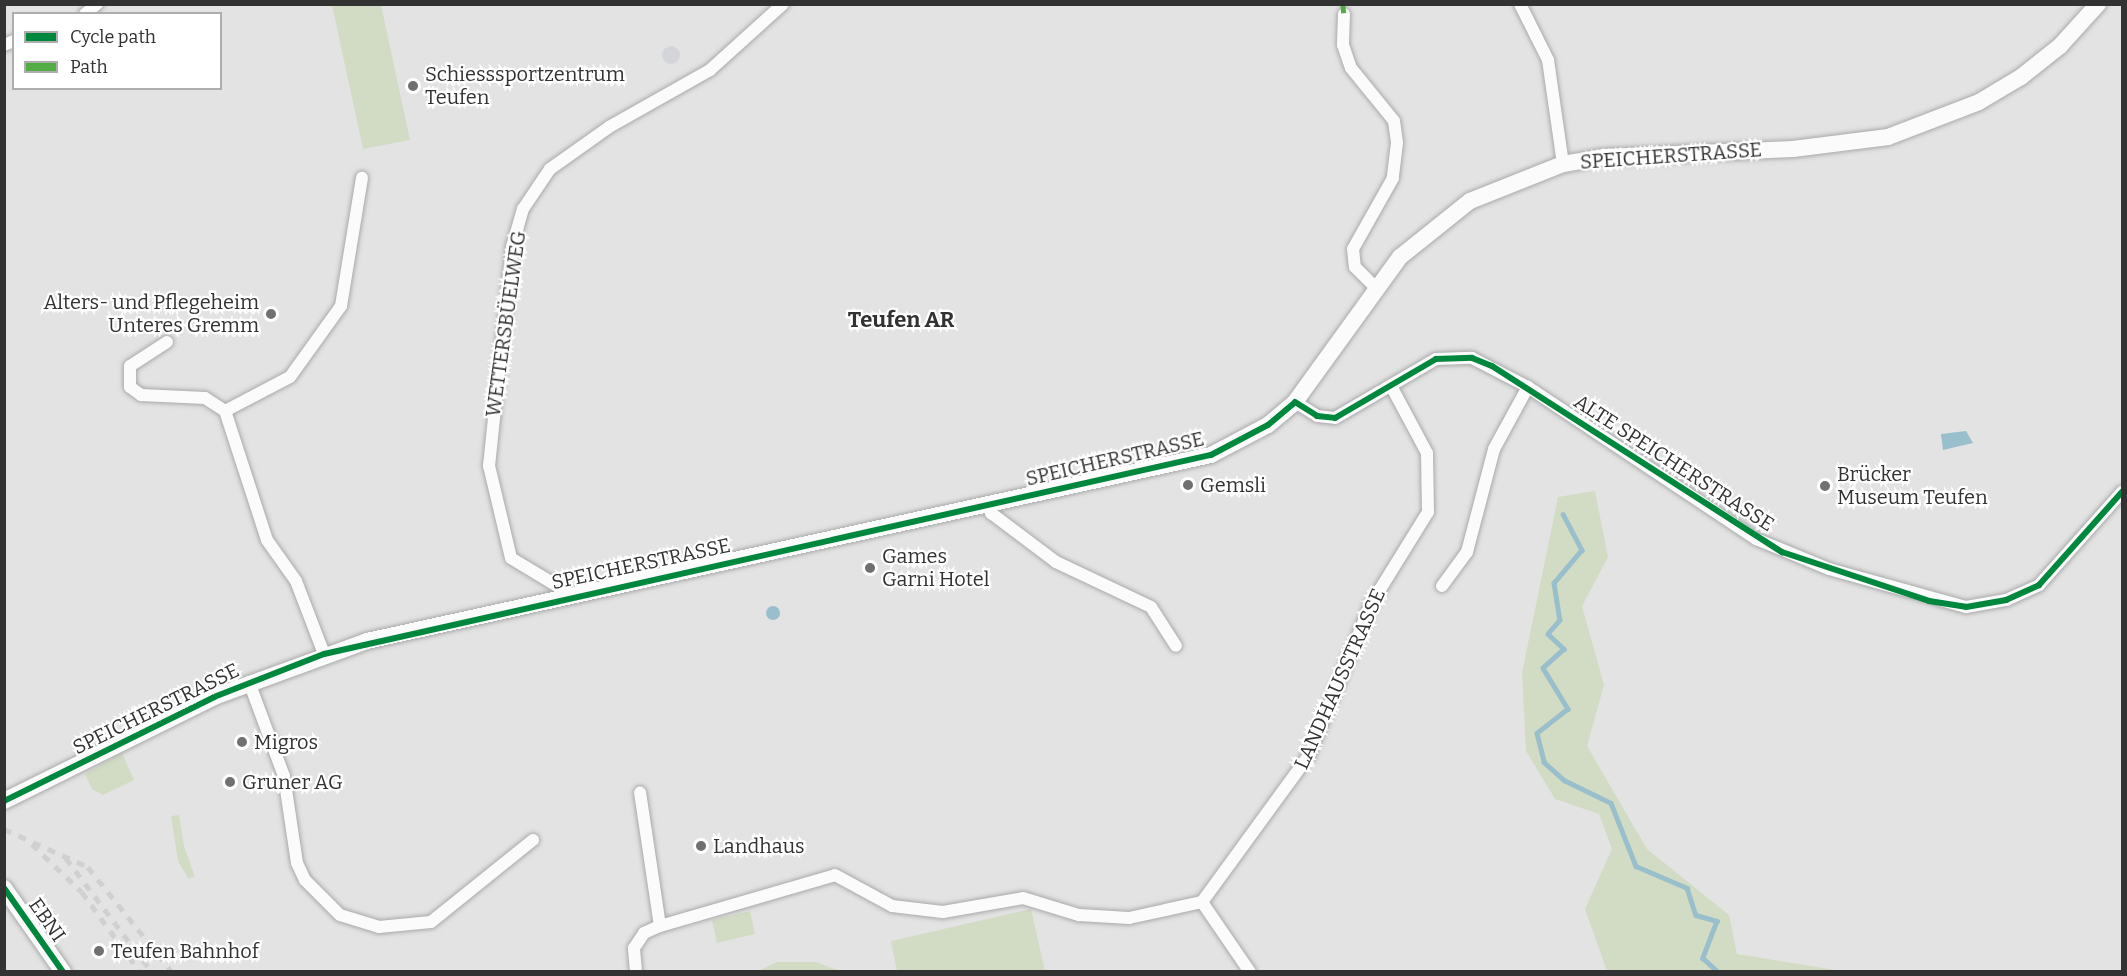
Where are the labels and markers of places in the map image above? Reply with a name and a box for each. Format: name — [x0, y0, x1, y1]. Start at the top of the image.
place label: Schiesssportzentrum Teufen — [425, 62, 625, 109]
marker: Schiesssportzentrum Teufen — [406, 79, 420, 93]
place label: Alters- und Pflegeheim Unteres Gremm — [43, 290, 259, 337]
marker: Alters- und Pflegeheim Unteres Gremm — [264, 307, 278, 321]
place label: Brücker Museum Teufen — [1837, 462, 1988, 509]
place label: Gemsli — [1200, 473, 1266, 497]
marker: Gemsli — [1181, 478, 1195, 492]
marker: Brücker Museum Teufen — [1818, 479, 1832, 493]
place label: Games Garni Hotel — [882, 544, 989, 591]
marker: Games Garni Hotel — [863, 561, 877, 575]
place label: Migros — [254, 730, 318, 754]
marker: Migros — [235, 735, 249, 749]
place label: Gruner AG — [242, 770, 343, 794]
marker: Gruner AG — [223, 775, 237, 789]
place label: Landhaus — [713, 834, 805, 858]
marker: Landhaus — [694, 839, 708, 853]
place label: Teufen Bahnhof — [111, 939, 259, 963]
marker: Teufen Bahnhof — [92, 944, 106, 958]

